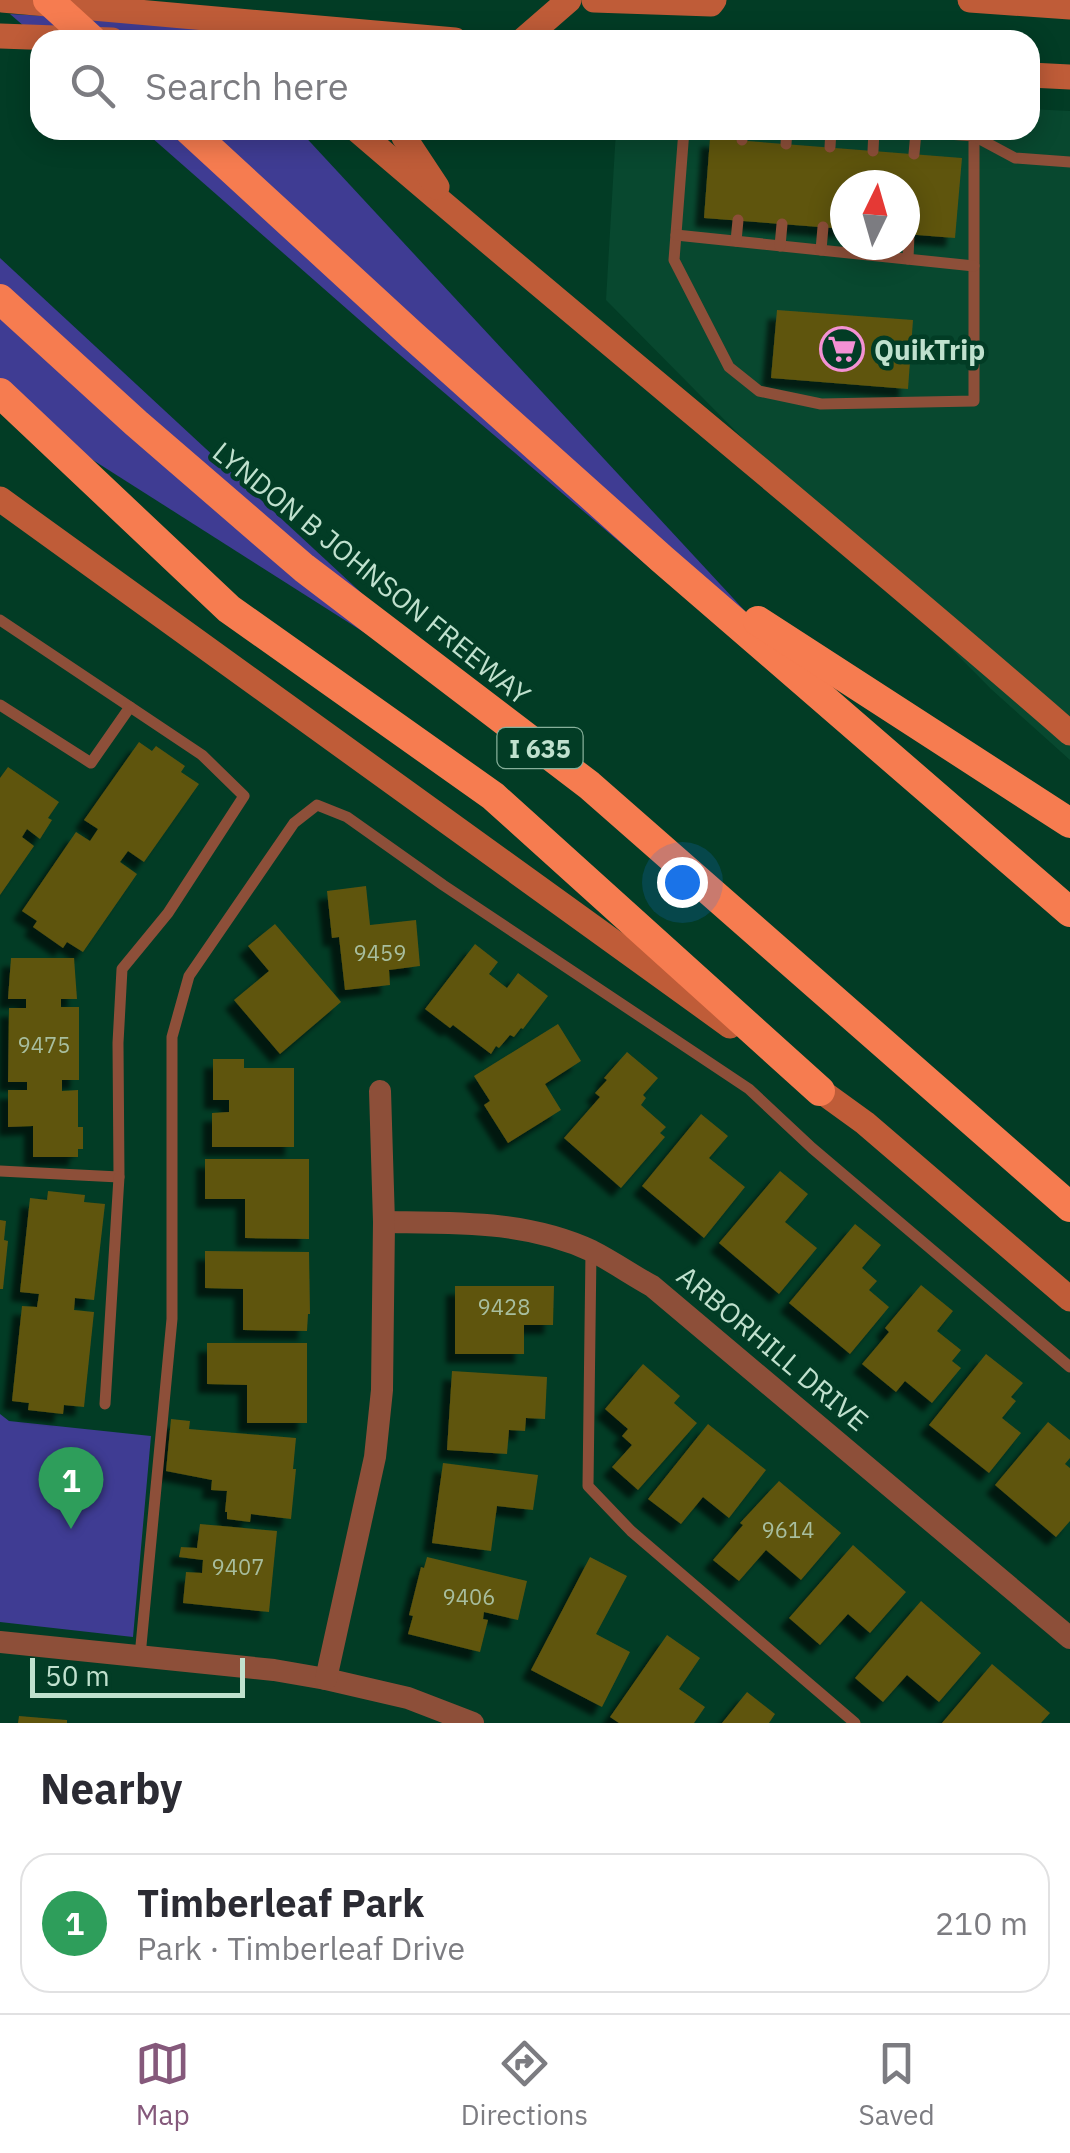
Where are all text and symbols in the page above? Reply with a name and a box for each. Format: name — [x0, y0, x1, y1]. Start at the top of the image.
search box — [30, 30, 1040, 140]
icon: search — [65, 58, 120, 113]
text: Search here — [145, 61, 349, 110]
north arrow — [830, 170, 920, 260]
supermarket icon: QuikTrip — [819, 326, 865, 372]
place label: QuikTrip — [874, 331, 985, 368]
street label: LYNDON B JOHNSON FREEWAY — [205, 433, 539, 713]
road number: I 635 — [498, 728, 582, 768]
your location — [657, 857, 708, 908]
house number: 9459 — [354, 938, 406, 967]
house number: 9475 — [18, 1030, 70, 1059]
street label: ARBORHILL DRIVE — [670, 1257, 876, 1439]
house number: 9428 — [478, 1292, 530, 1321]
pin: 1 — [38, 1446, 104, 1529]
house number: 9614 — [762, 1515, 814, 1544]
house number: 9407 — [212, 1552, 264, 1581]
house number: 9406 — [443, 1582, 495, 1611]
scale bar — [30, 1653, 245, 1698]
text: 50 m — [45, 1657, 110, 1694]
text: Nearby — [40, 1761, 182, 1816]
text: Timberleaf Park — [137, 1878, 424, 1927]
text: 1 — [65, 1902, 84, 1944]
text: 210 m — [935, 1902, 1028, 1944]
text: Park · Timberleaf Drive — [137, 1927, 465, 1969]
tab: Map — [135, 2036, 190, 2133]
tab: Directions — [461, 2036, 588, 2133]
tab: Saved — [859, 2036, 935, 2133]

